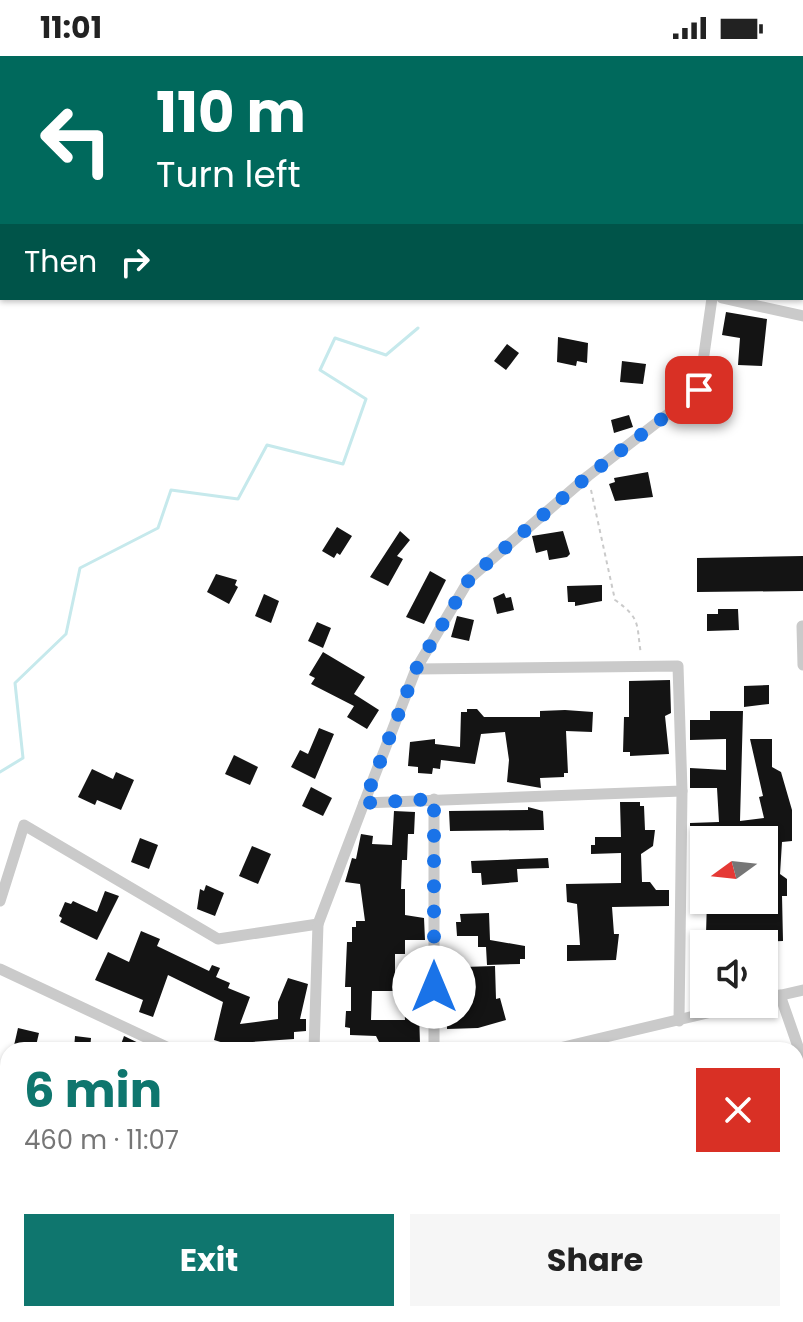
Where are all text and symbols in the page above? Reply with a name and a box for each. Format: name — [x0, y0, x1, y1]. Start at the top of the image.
text: 11:01 — [40, 6, 102, 49]
text: 110 m — [156, 73, 306, 152]
icon: left — [24, 88, 128, 192]
text: Turn left — [156, 149, 301, 200]
text: Then — [24, 240, 97, 283]
icon: right — [113, 240, 157, 284]
pin — [665, 356, 733, 424]
icon: arrive — [677, 368, 721, 412]
north arrow — [690, 826, 778, 914]
map controls — [690, 826, 778, 1018]
button: sound — [690, 930, 778, 1018]
position arrow — [392, 945, 476, 1029]
text: 6 min — [24, 1057, 162, 1124]
button: close — [696, 1068, 780, 1152]
text: 460 m · 11:07 — [24, 1122, 179, 1158]
button: Exit — [24, 1214, 394, 1306]
button: Share — [410, 1214, 780, 1306]

